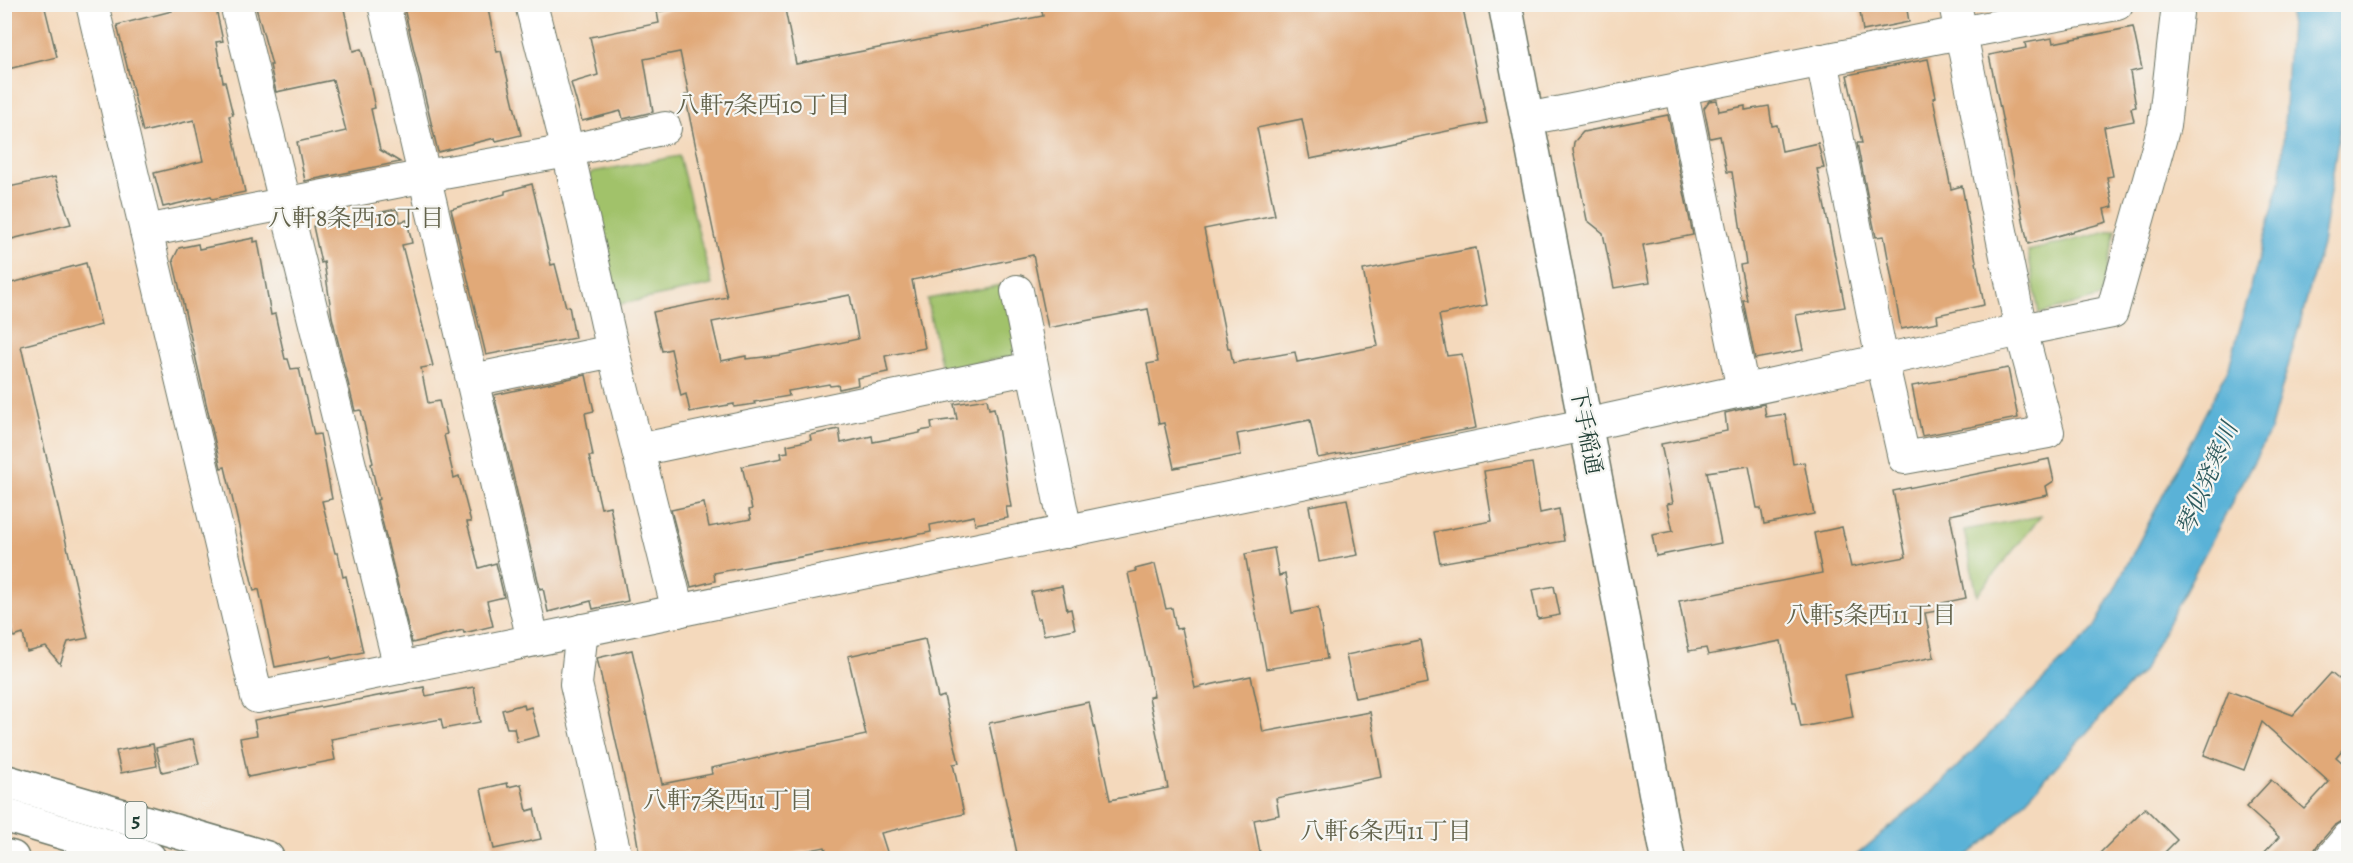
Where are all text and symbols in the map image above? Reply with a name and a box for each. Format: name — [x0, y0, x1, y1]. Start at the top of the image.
district label: 八軒7条西10丁目 — [675, 89, 851, 121]
district label: 八軒8条西10丁目 — [268, 202, 444, 234]
street label: 下手稲通 — [1563, 385, 1609, 477]
water label: 琴似発寒川 — [2169, 415, 2246, 540]
district label: 八軒5条西11丁目 — [1786, 599, 1956, 631]
district label: 八軒7条西11丁目 — [643, 784, 813, 816]
road number: 5 — [126, 802, 146, 838]
district label: 八軒6条西11丁目 — [1300, 815, 1472, 847]

